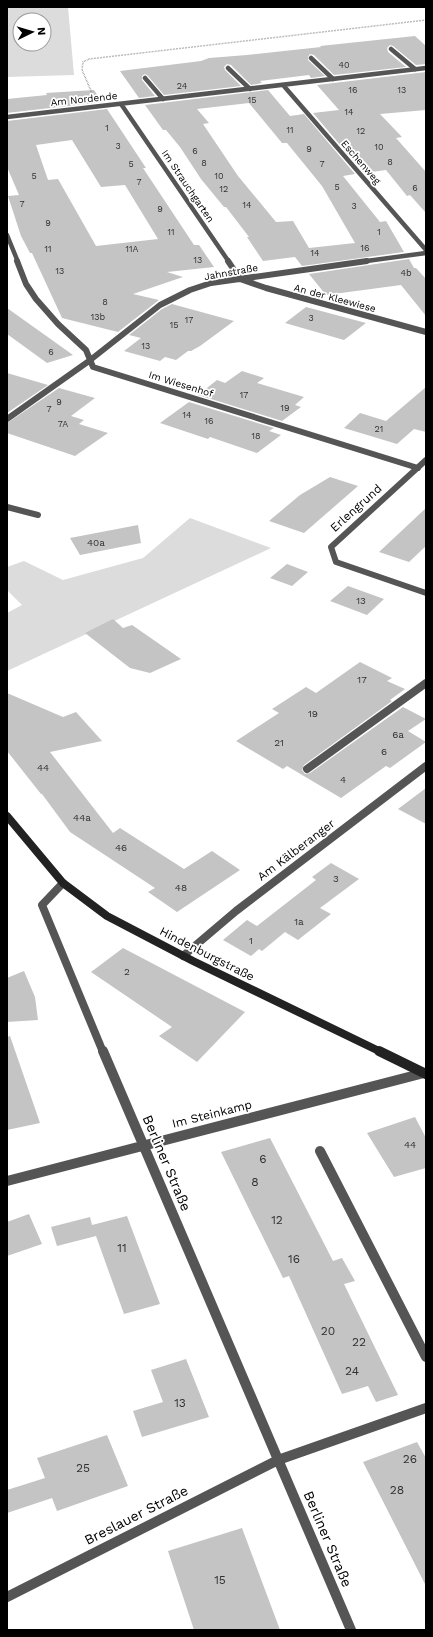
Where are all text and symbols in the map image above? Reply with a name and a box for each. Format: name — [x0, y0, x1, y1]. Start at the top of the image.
north arrow — [12, 12, 52, 52]
text: N — [35, 27, 48, 36]
house number: 40 — [338, 60, 350, 70]
house number: 24 — [177, 81, 188, 91]
house number: 16 — [349, 85, 357, 95]
house number: 13 — [398, 85, 406, 95]
street label: Am Nordende — [50, 90, 118, 108]
house number: 15 — [248, 95, 256, 105]
house number: 14 — [344, 107, 354, 117]
house number: 1 — [105, 123, 109, 133]
house number: 11 — [286, 125, 294, 135]
house number: 12 — [357, 126, 365, 136]
street label: Eschenweg — [339, 138, 384, 187]
house number: 3 — [115, 141, 121, 151]
house number: 10 — [374, 142, 384, 152]
house number: 9 — [306, 144, 312, 154]
house number: 6 — [192, 146, 198, 156]
street label: Im Strauchgarten — [160, 148, 216, 224]
house number: 8 — [387, 157, 393, 167]
house number: 8 — [201, 158, 207, 168]
house number: 5 — [128, 159, 134, 169]
house number: 7 — [319, 159, 325, 169]
house number: 5 — [31, 171, 37, 181]
house number: 10 — [214, 171, 224, 181]
house number: 7 — [136, 177, 142, 187]
house number: 5 — [334, 182, 340, 192]
house number: 6 — [412, 183, 418, 193]
house number: 12 — [220, 184, 228, 194]
house number: 7 — [19, 199, 25, 209]
house number: 14 — [242, 200, 252, 210]
house number: 3 — [351, 201, 357, 211]
house number: 9 — [157, 204, 163, 214]
house number: 9 — [45, 218, 51, 228]
house number: 11 — [167, 227, 175, 237]
house number: 1 — [377, 227, 381, 237]
house number: 16 — [361, 243, 369, 253]
house number: 11 — [44, 244, 52, 254]
house number: 11A — [126, 244, 139, 254]
house number: 14 — [310, 248, 320, 258]
house number: 13 — [194, 255, 202, 265]
street label: Jahnstraße — [203, 262, 259, 282]
house number: 13 — [56, 266, 64, 276]
house number: 4b — [400, 268, 412, 278]
street label: An der Kleewiese — [293, 282, 377, 314]
house number: 8 — [102, 297, 108, 307]
house number: 13b — [91, 312, 106, 322]
house number: 3 — [308, 313, 314, 323]
house number: 17 — [185, 315, 193, 325]
house number: 15 — [170, 320, 178, 330]
house number: 13 — [142, 341, 150, 351]
house number: 6 — [48, 347, 54, 357]
street label: Im Wiesenhof — [147, 369, 215, 399]
house number: 17 — [240, 390, 248, 400]
house number: 9 — [56, 397, 62, 407]
house number: 19 — [280, 403, 290, 413]
house number: 7 — [46, 404, 52, 414]
house number: 14 — [182, 410, 192, 420]
house number: 16 — [205, 416, 213, 426]
house number: 7A — [58, 419, 68, 429]
house number: 21 — [375, 424, 383, 434]
house number: 18 — [251, 431, 261, 441]
street label: Erlengrund — [327, 481, 385, 535]
house number: 40a — [87, 537, 105, 548]
house number: 13 — [356, 595, 366, 606]
house number: 17 — [357, 674, 367, 685]
house number: 19 — [308, 708, 318, 719]
house number: 6a — [392, 729, 404, 740]
house number: 21 — [274, 737, 284, 748]
house number: 6 — [381, 746, 387, 757]
house number: 44 — [37, 762, 49, 773]
house number: 4 — [340, 774, 346, 785]
house number: 44a — [73, 812, 91, 823]
street label: Am Kälberanger — [255, 816, 338, 884]
house number: 46 — [115, 842, 127, 853]
house number: 3 — [333, 873, 339, 884]
house number: 48 — [175, 882, 187, 893]
house number: 1a — [294, 916, 304, 927]
street label: Hindenburgstraße — [157, 924, 257, 984]
house number: 1 — [249, 935, 253, 946]
house number: 2 — [124, 966, 130, 977]
street label: Im Steinkamp — [171, 1097, 253, 1131]
street label: Berliner Straße — [140, 1113, 194, 1213]
house number: 44 — [404, 1139, 416, 1150]
house number: 6 — [259, 1152, 267, 1166]
house number: 8 — [251, 1175, 259, 1189]
house number: 12 — [271, 1213, 283, 1227]
house number: 11 — [117, 1241, 127, 1255]
house number: 16 — [288, 1252, 300, 1266]
house number: 20 — [321, 1324, 335, 1338]
house number: 22 — [352, 1335, 366, 1349]
house number: 24 — [345, 1364, 359, 1378]
house number: 13 — [174, 1396, 186, 1410]
house number: 26 — [403, 1452, 417, 1466]
house number: 25 — [76, 1461, 90, 1475]
street label: Breslauer Straße — [82, 1482, 190, 1548]
house number: 28 — [390, 1483, 404, 1497]
street label: Berliner Straße — [301, 1489, 355, 1589]
house number: 15 — [214, 1573, 226, 1587]

